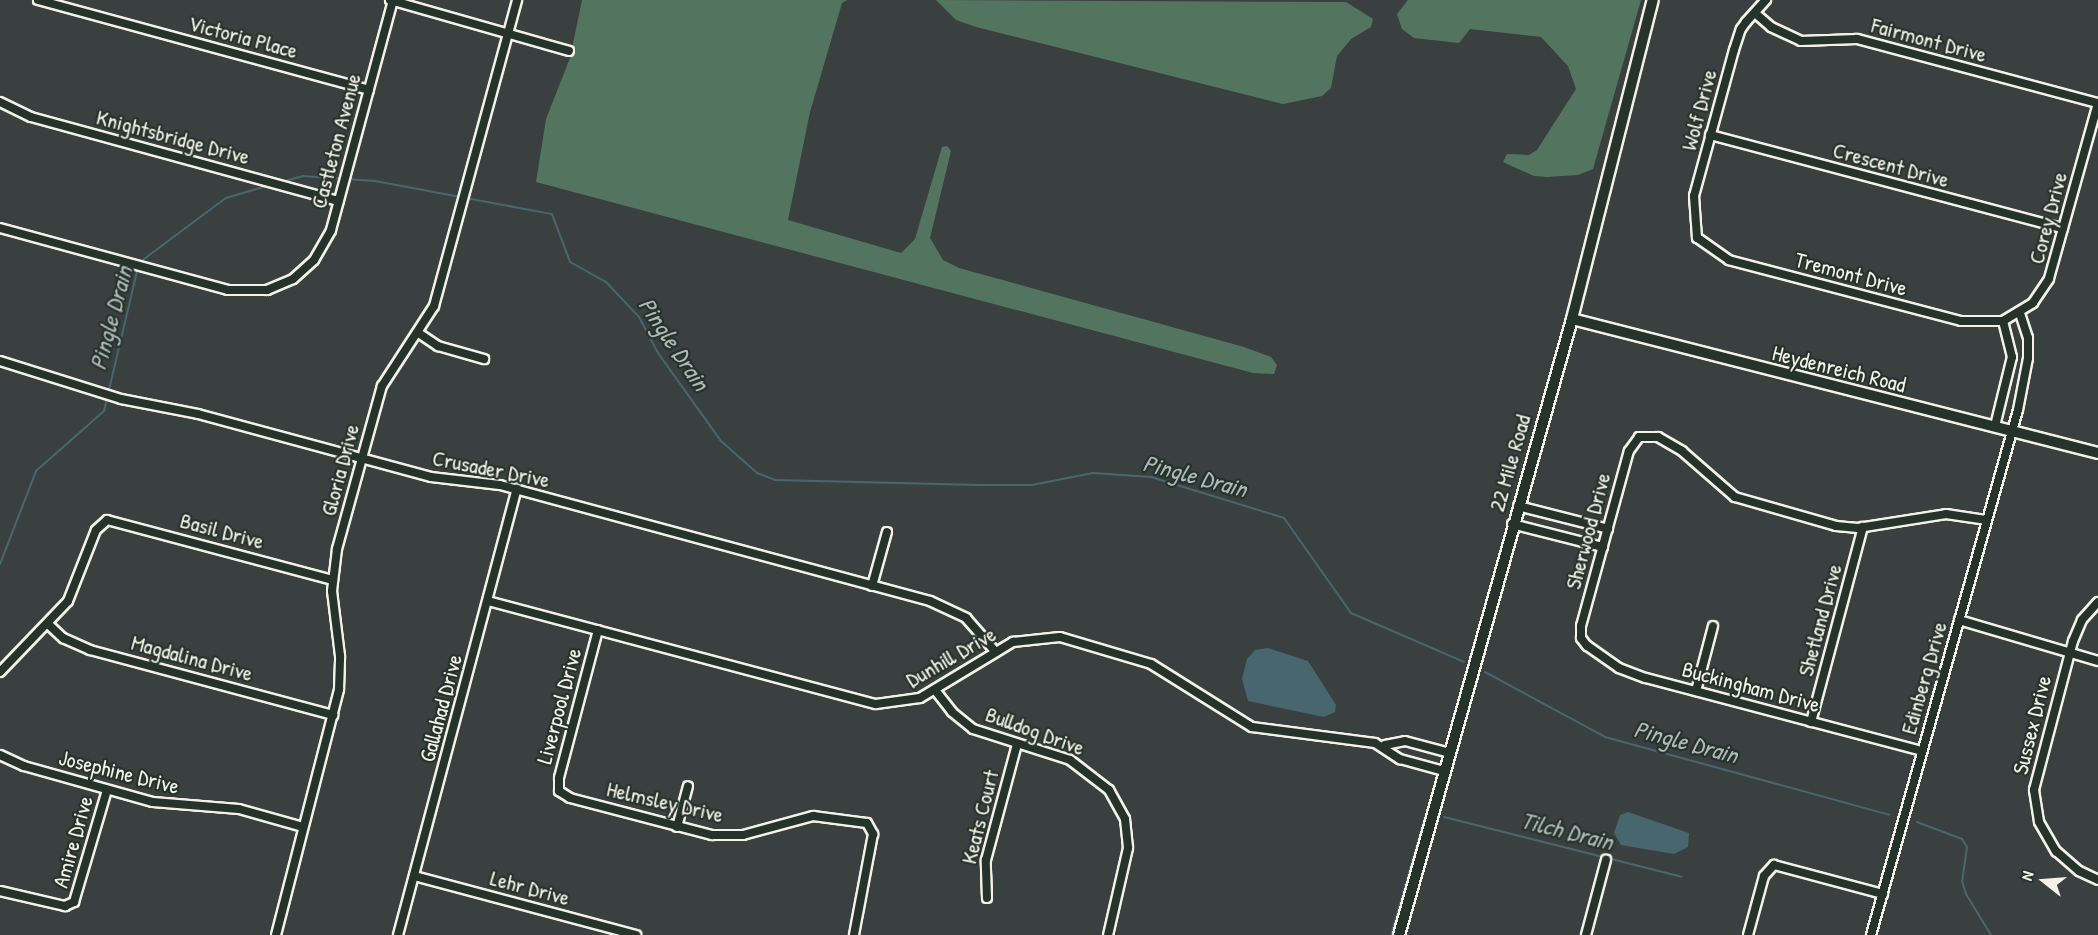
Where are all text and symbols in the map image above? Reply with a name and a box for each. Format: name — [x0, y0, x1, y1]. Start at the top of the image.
street label: Victoria Place — [186, 10, 300, 64]
street label: Fairmont Drive — [1869, 12, 1989, 68]
street label: Wolf Drive — [1676, 67, 1722, 153]
street label: Castleton Avenue — [305, 71, 367, 211]
street label: Knightsbridge Drive — [94, 104, 252, 170]
street label: Crescent Drive — [1830, 137, 1952, 193]
street label: Corey Drive — [2023, 169, 2073, 267]
street label: Tremont Drive — [1792, 246, 1910, 302]
water label: Pingle Drain — [83, 263, 139, 373]
water label: Pingle Drain — [632, 292, 716, 396]
street label: Heydenreich Road — [1769, 340, 1909, 398]
street label: 22 Mile Road — [1484, 412, 1536, 514]
street label: Gloria Drive — [315, 421, 365, 519]
street label: Crusader Drive — [430, 445, 552, 493]
water label: Pingle Drain — [1140, 448, 1250, 504]
street label: Sherwood Drive — [1560, 470, 1616, 592]
street label: Basil Drive — [177, 507, 267, 555]
street label: Shetland Drive — [1792, 561, 1848, 679]
street label: Edinberg Drive — [1895, 619, 1953, 737]
street label: Dunhill Drive — [901, 621, 1001, 693]
street label: Magdalina Drive — [128, 629, 256, 687]
street label: Liverpool Drive — [531, 645, 587, 767]
street label: Gallahad Drive — [414, 651, 468, 765]
street label: Buckingham Drive — [1679, 656, 1823, 718]
street label: Sussex Drive — [2007, 673, 2057, 777]
street label: Bulldog Drive — [982, 701, 1088, 761]
water label: Pingle Drain — [1631, 714, 1741, 770]
street label: Josephine Drive — [56, 744, 182, 800]
street label: Keats Court — [956, 767, 1004, 867]
street label: Helmsley Drive — [604, 776, 726, 828]
street label: Amire Drive — [47, 793, 99, 891]
water label: Tilch Drain — [1518, 806, 1616, 856]
north arrow — [2014, 851, 2074, 911]
street label: Lehr Drive — [487, 865, 573, 911]
text: N — [2015, 868, 2039, 883]

